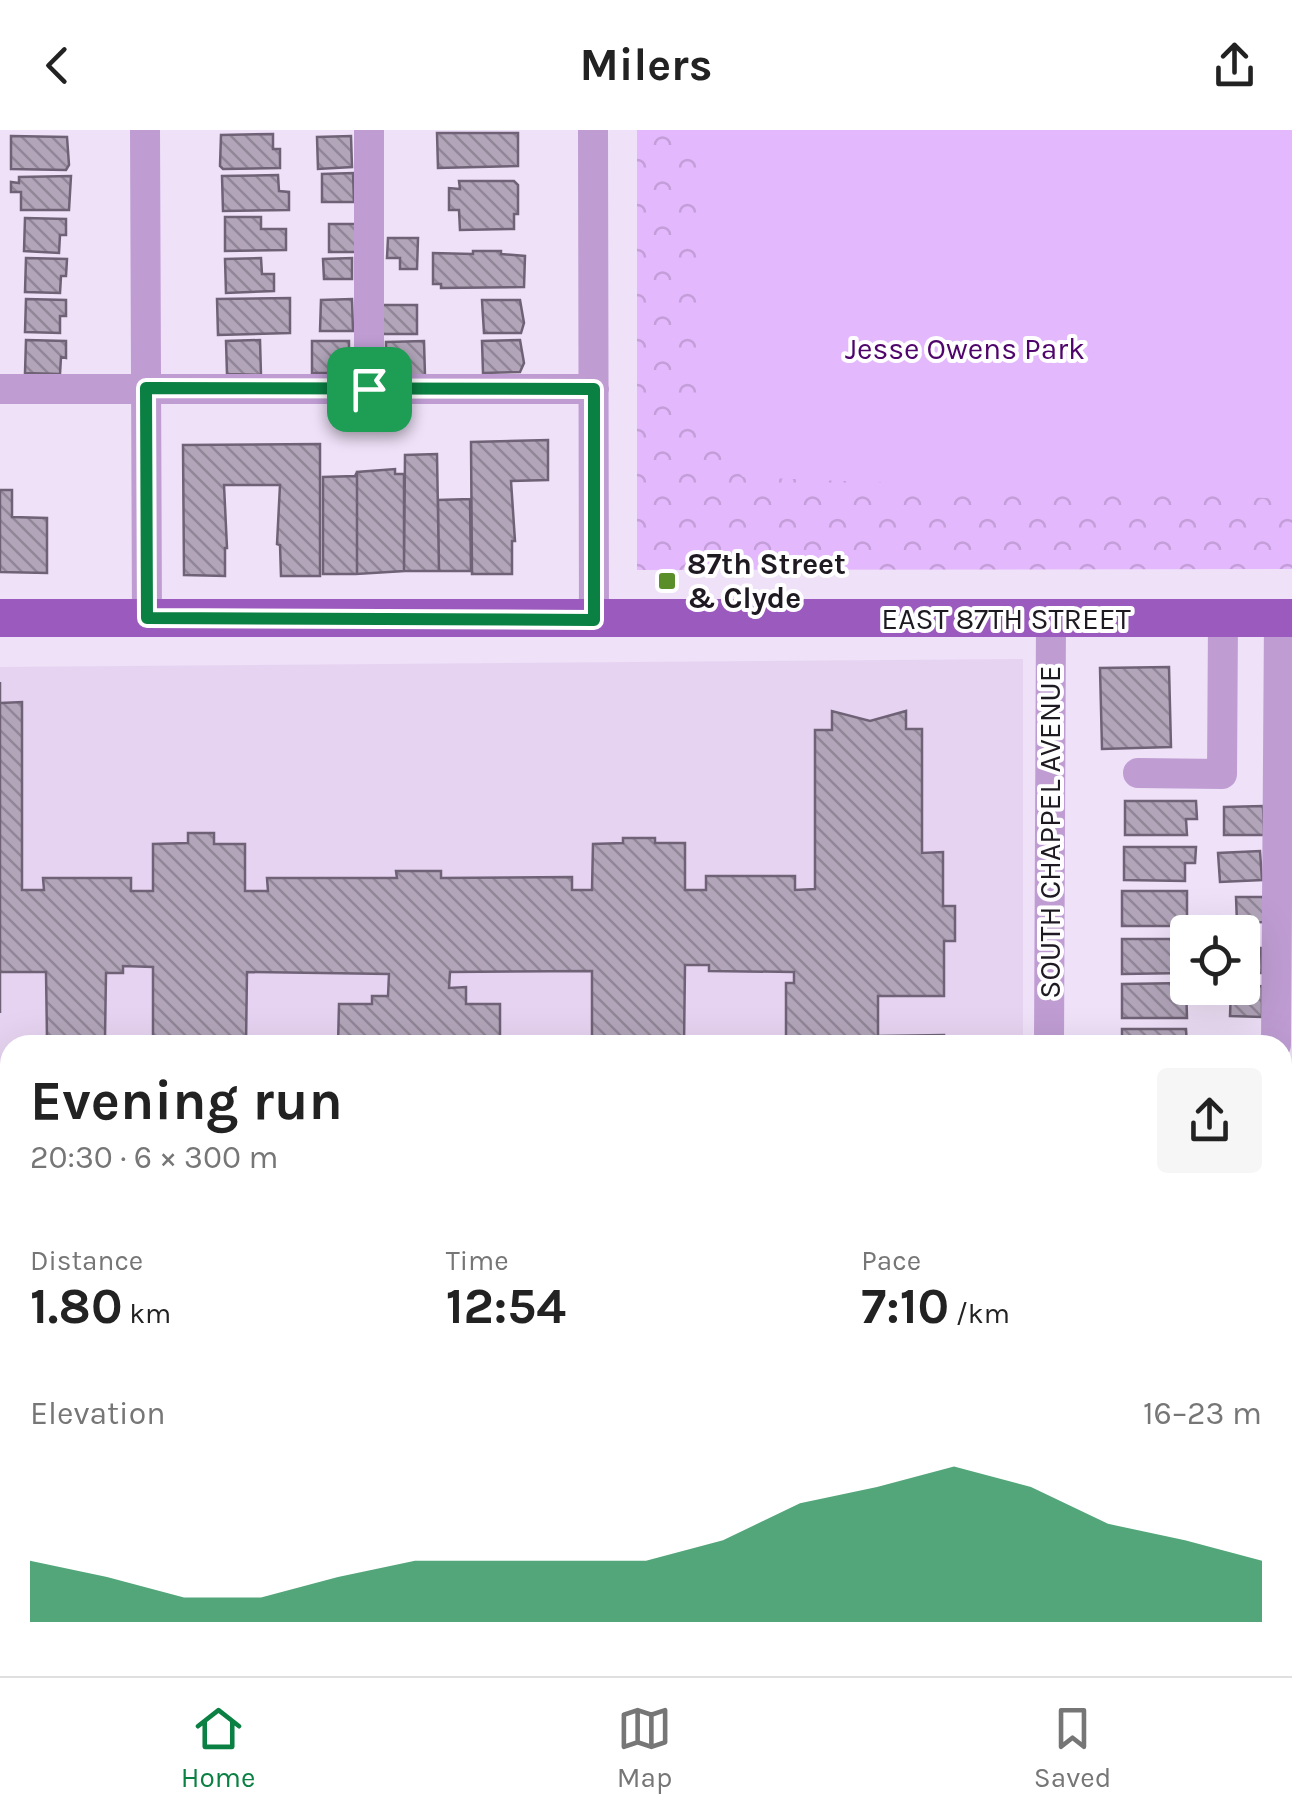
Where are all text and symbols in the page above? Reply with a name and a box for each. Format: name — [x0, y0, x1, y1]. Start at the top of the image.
icon: back — [30, 38, 85, 93]
icon: share — [1207, 38, 1262, 93]
text: Milers — [579, 39, 713, 91]
park label: Jesse Owens Park — [845, 331, 1085, 367]
pin — [327, 347, 412, 432]
icon: arrive — [342, 362, 397, 417]
place label: 87th Street & Clyde — [687, 546, 846, 616]
marker: 87th Street & Clyde — [656, 570, 678, 592]
street label: EAST 87TH STREET — [881, 601, 1131, 637]
street label: SOUTH CHAPPEL AVENUE — [1032, 665, 1068, 999]
map controls — [1170, 915, 1260, 1005]
button: locate — [1170, 915, 1260, 1005]
button: share — [1157, 1068, 1262, 1173]
text: Evening run — [30, 1069, 343, 1133]
text: 20:30 · 6 × 300 m — [30, 1139, 278, 1176]
text: Distance — [30, 1244, 143, 1277]
text: Time — [446, 1244, 509, 1277]
text: Pace — [861, 1244, 921, 1277]
text: 1.80 — [30, 1277, 123, 1336]
text: 12:54 — [446, 1277, 566, 1336]
text: 7:10 — [861, 1277, 949, 1336]
text: km — [123, 1297, 171, 1330]
text: /km — [949, 1297, 1010, 1330]
text: Elevation — [30, 1395, 165, 1432]
text: 16–23 m — [1143, 1395, 1262, 1432]
tab: Home — [181, 1701, 255, 1794]
tab: Map — [617, 1701, 672, 1794]
tab: Saved — [1034, 1701, 1111, 1794]

